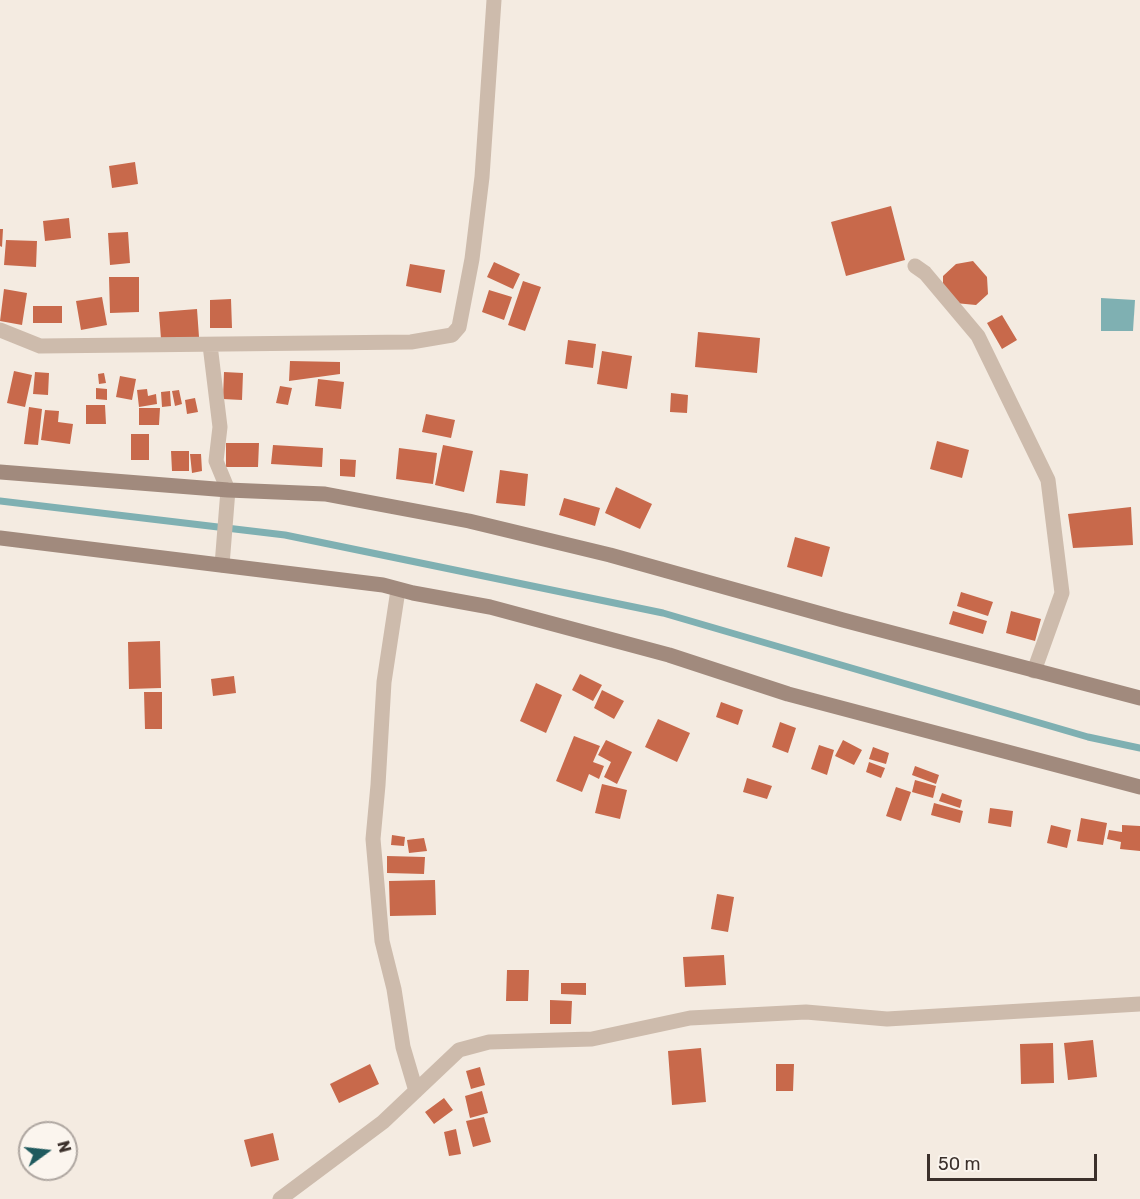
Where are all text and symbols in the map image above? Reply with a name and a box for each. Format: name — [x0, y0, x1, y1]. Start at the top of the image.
north arrow — [18, 1121, 78, 1181]
text: N — [53, 1139, 75, 1155]
scale bar — [930, 1142, 1100, 1180]
text: 50 m — [938, 1153, 981, 1175]

